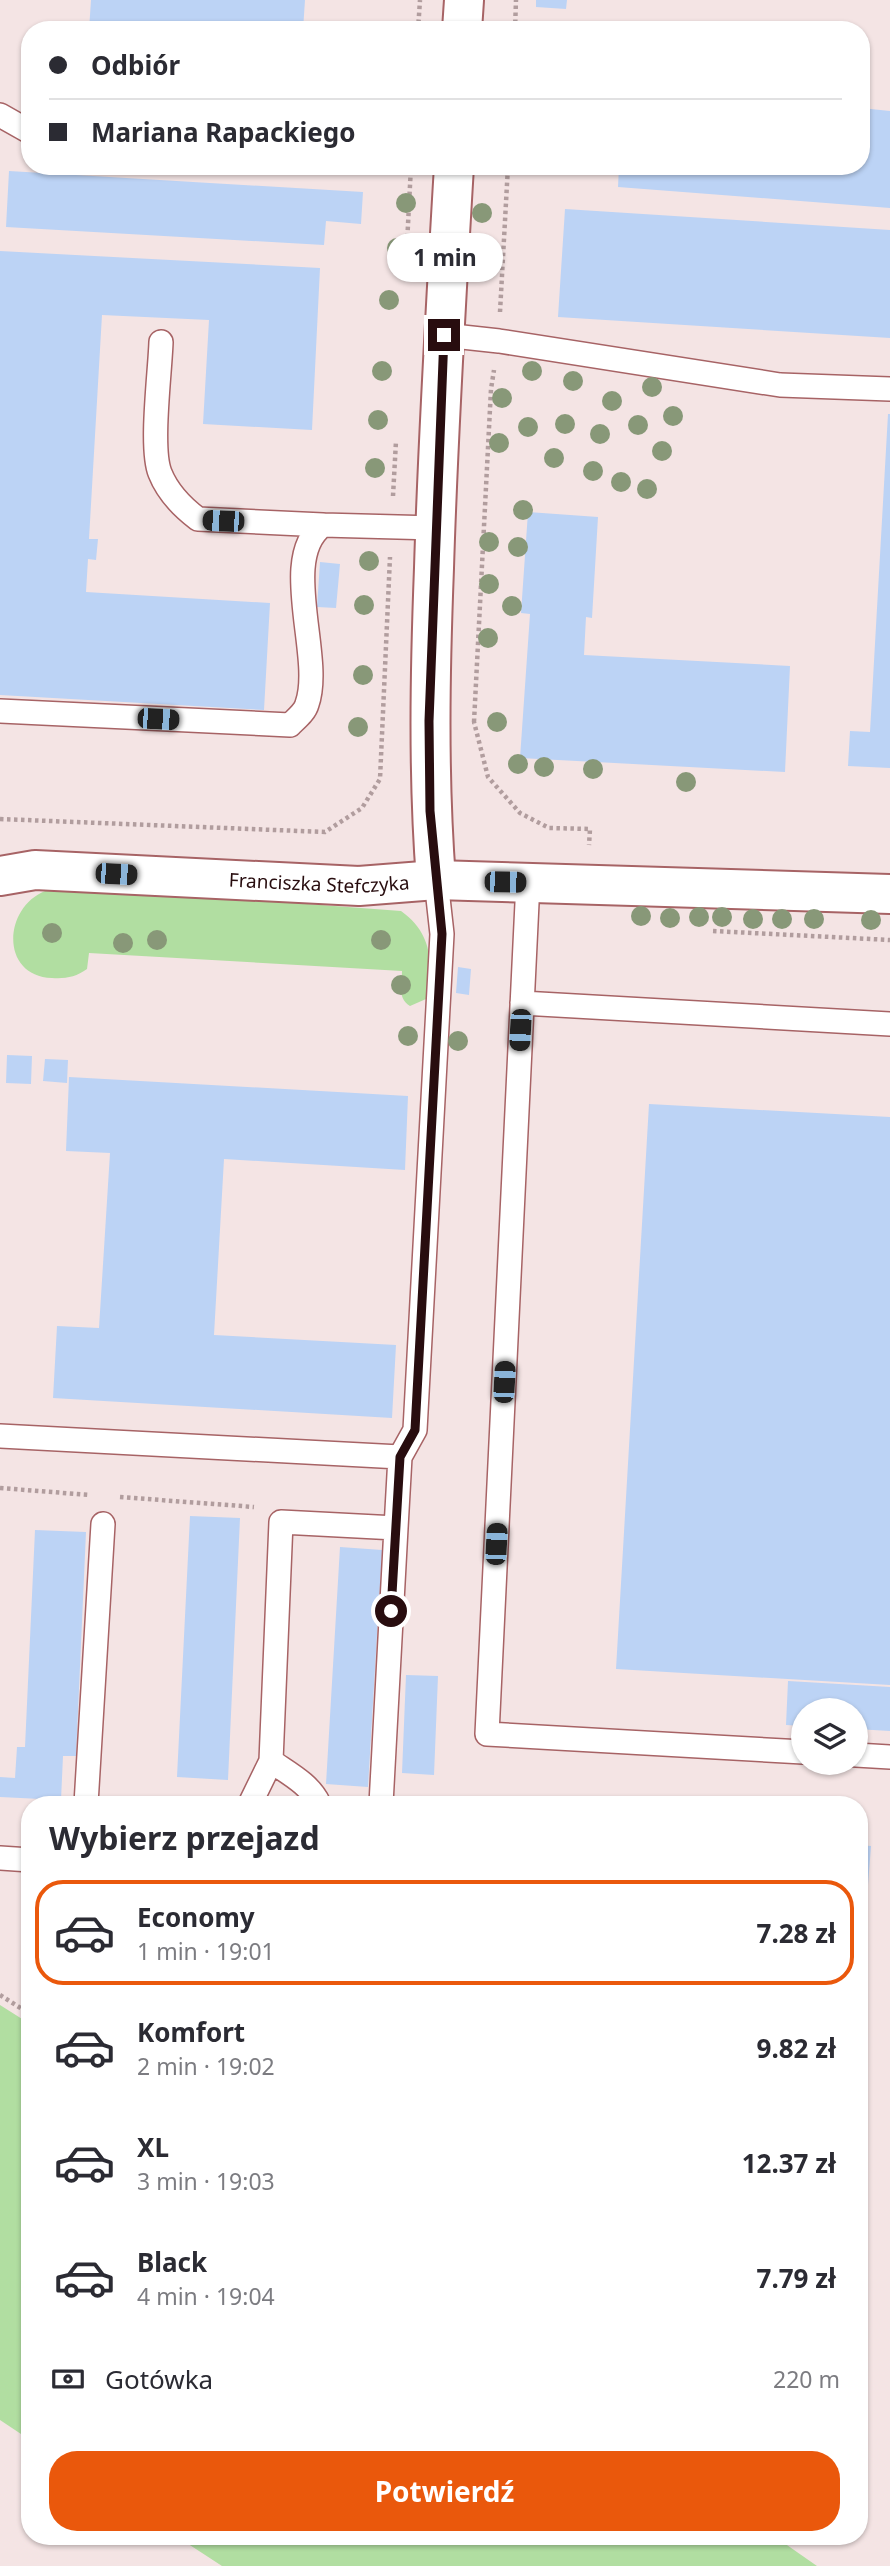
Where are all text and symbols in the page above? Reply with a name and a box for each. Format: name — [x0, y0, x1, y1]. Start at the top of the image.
text: Odbiór — [91, 47, 180, 83]
text: Mariana Rapackiego — [91, 114, 355, 150]
callout: 1 min — [386, 233, 502, 282]
text: 1 min — [413, 241, 477, 273]
route end — [428, 319, 460, 351]
car — [202, 510, 245, 532]
car — [137, 707, 180, 731]
car — [95, 862, 138, 886]
street label: Franciszka Stefczyka — [228, 867, 410, 899]
car — [484, 871, 527, 893]
car — [509, 1008, 532, 1052]
car — [493, 1360, 516, 1404]
car — [485, 1522, 508, 1566]
route start — [375, 1595, 407, 1627]
map controls — [791, 1698, 868, 1775]
button: layers — [791, 1698, 868, 1775]
text: Wybierz przejazd — [49, 1816, 320, 1859]
text: Economy — [137, 1899, 255, 1935]
icon: car — [53, 1901, 116, 1964]
text: 7.28 zł — [757, 1915, 836, 1951]
text: 1 min · 19:01 — [137, 1935, 275, 1967]
text: Komfort — [137, 2014, 245, 2050]
icon: car — [53, 2016, 116, 2079]
text: 9.82 zł — [757, 2030, 836, 2066]
text: 2 min · 19:02 — [137, 2050, 275, 2082]
text: XL — [137, 2129, 169, 2165]
icon: car — [53, 2131, 116, 2194]
text: 12.37 zł — [742, 2145, 836, 2181]
text: 3 min · 19:03 — [137, 2165, 275, 2197]
text: Black — [137, 2244, 207, 2280]
icon: car — [53, 2246, 116, 2309]
text: 7.79 zł — [757, 2260, 836, 2296]
text: 4 min · 19:04 — [137, 2280, 275, 2312]
icon: cash — [49, 2360, 87, 2398]
text: Gotówka — [105, 2361, 213, 2397]
text: 220 m — [773, 2363, 840, 2395]
button: Potwierdź — [49, 2451, 840, 2531]

